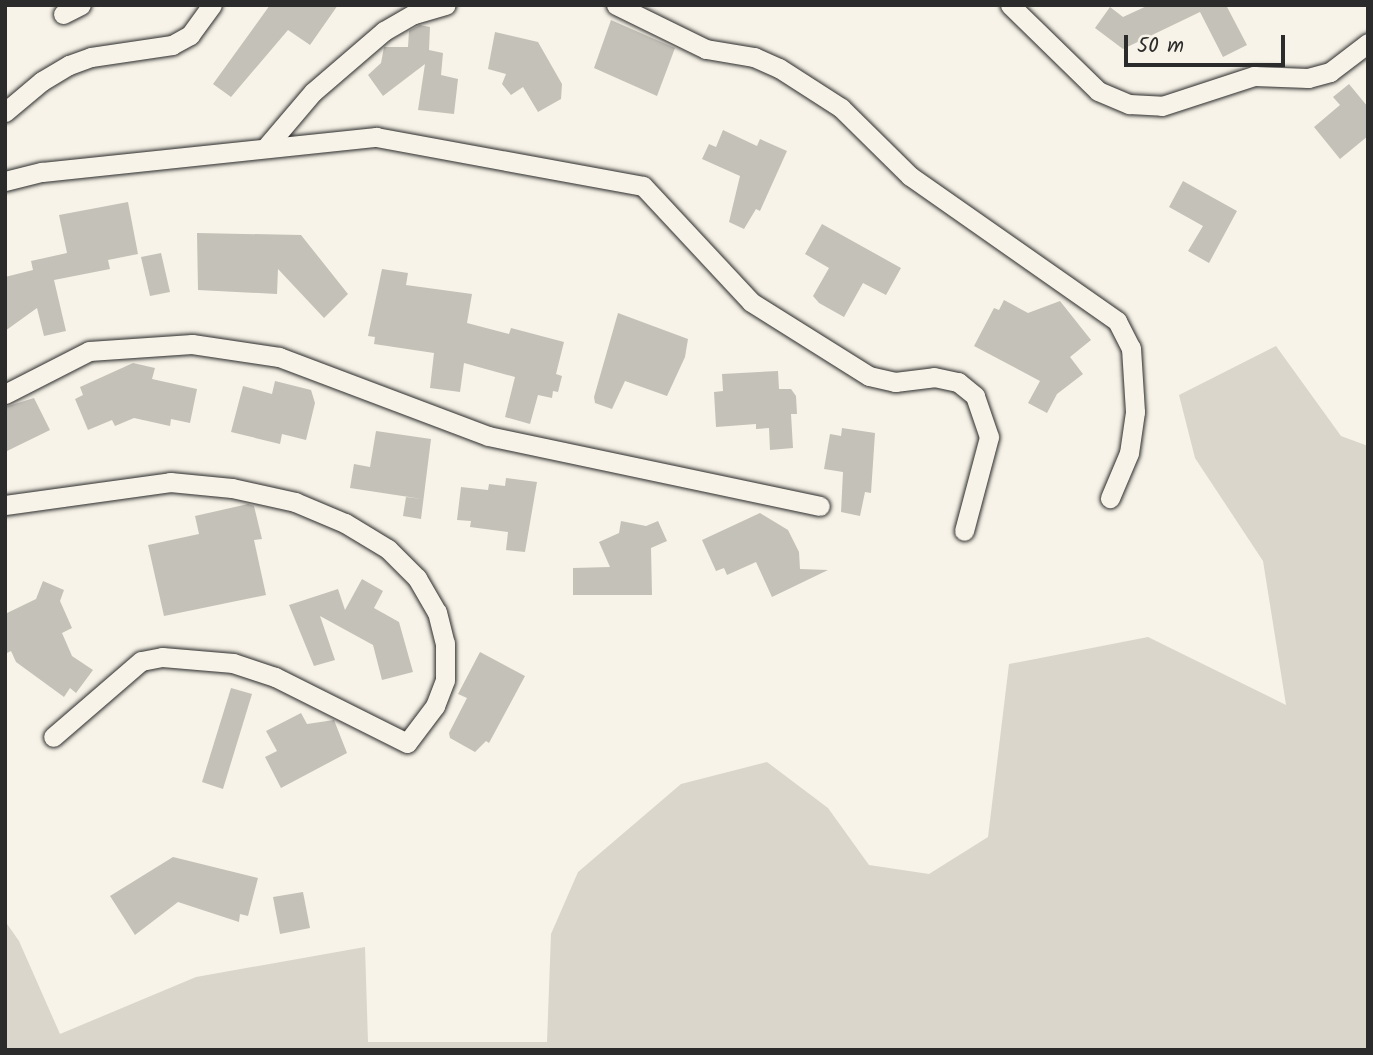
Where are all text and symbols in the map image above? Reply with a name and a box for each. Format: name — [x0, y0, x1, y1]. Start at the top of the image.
scale bar — [1128, 21, 1289, 65]
text: 50 m — [1137, 30, 1184, 63]

